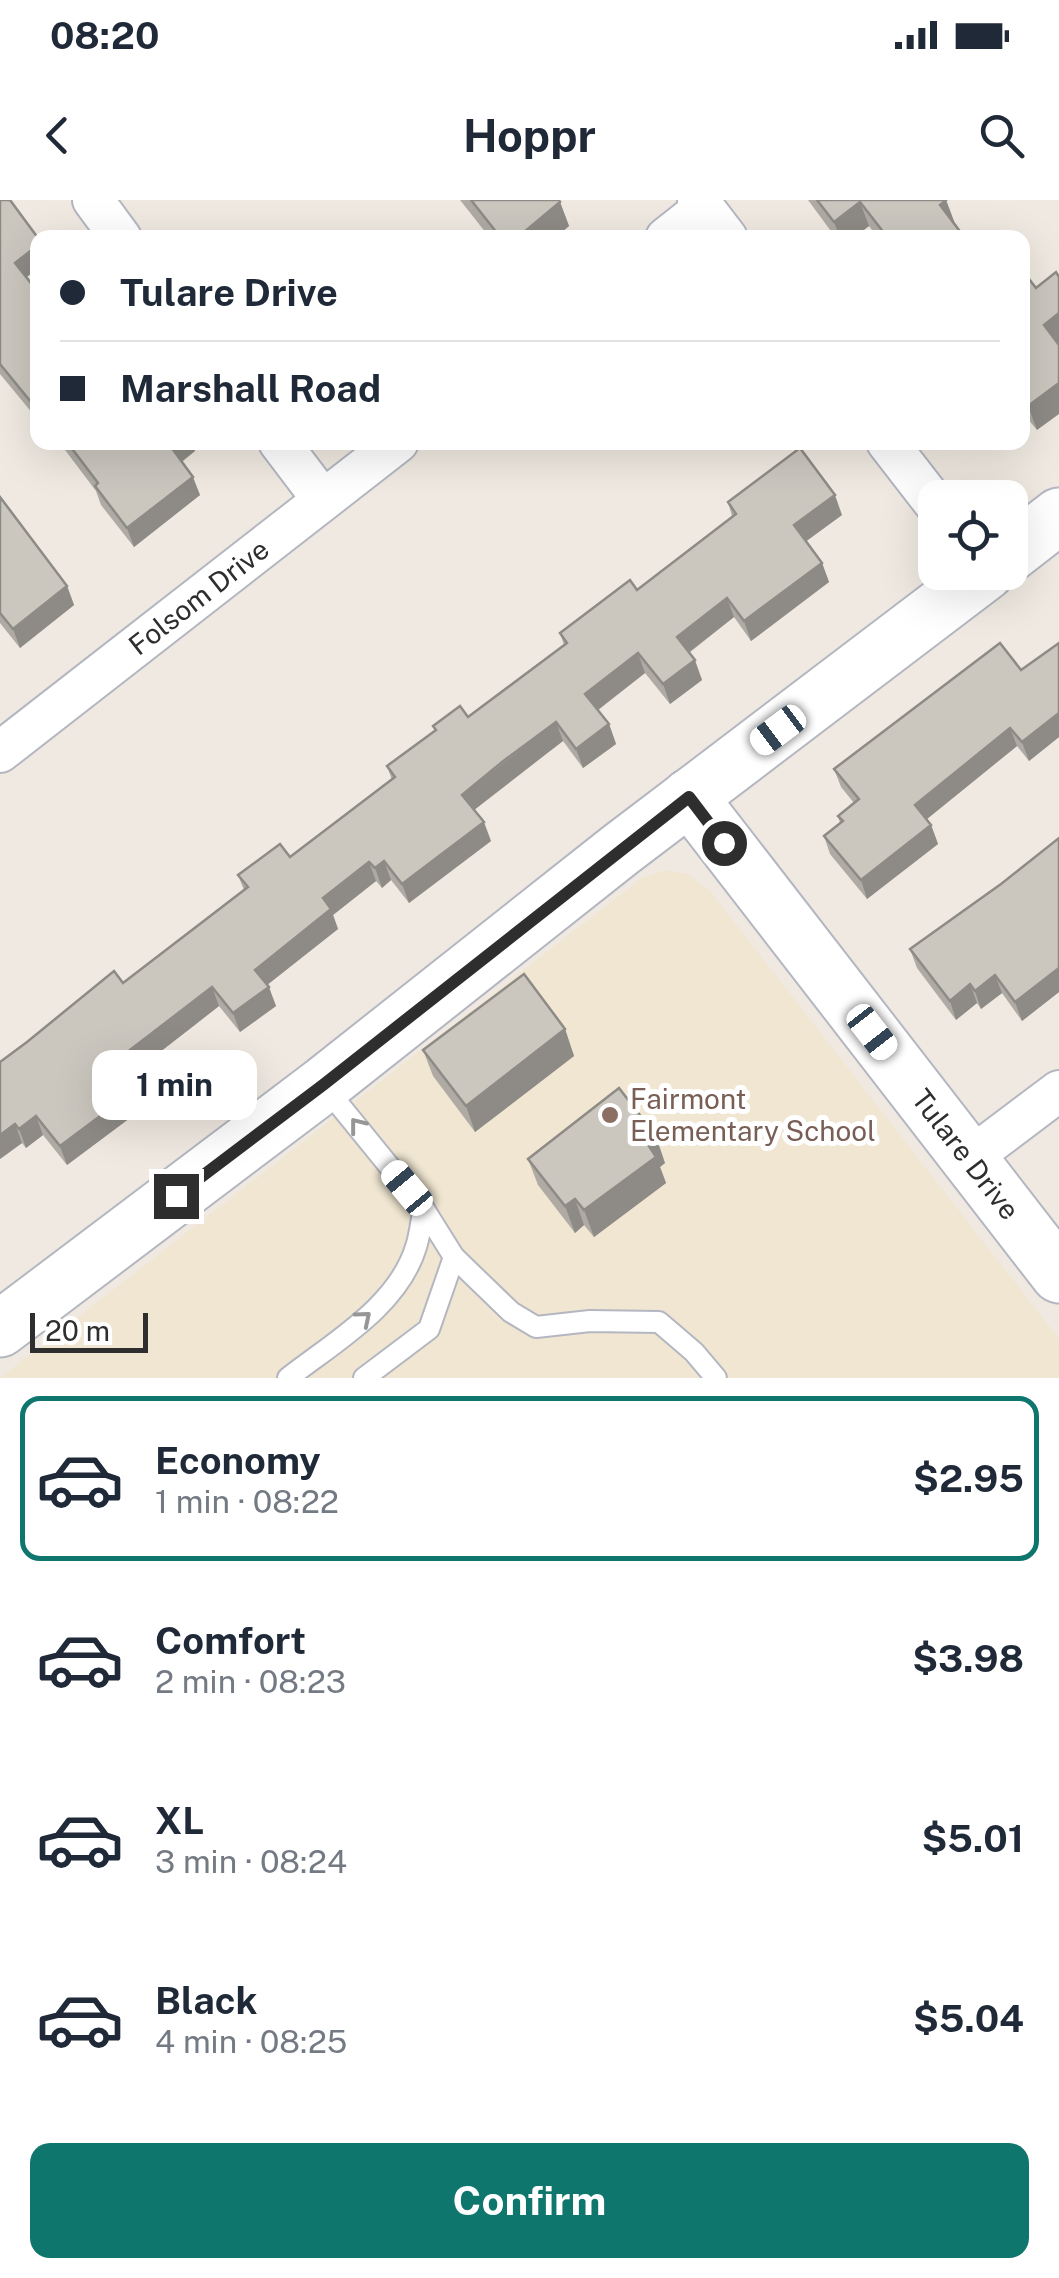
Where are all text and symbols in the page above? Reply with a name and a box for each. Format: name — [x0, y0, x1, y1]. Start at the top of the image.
text: 08:20 — [50, 13, 160, 58]
icon: back — [30, 108, 85, 163]
icon: search — [974, 108, 1029, 163]
text: Hoppr — [463, 109, 596, 162]
text: Tulare Drive — [120, 270, 338, 315]
text: Marshall Road — [120, 366, 381, 411]
map controls — [918, 480, 1028, 590]
button: locate — [918, 480, 1028, 590]
street label: Folsom Drive — [122, 532, 275, 661]
car — [745, 700, 811, 760]
route start — [702, 821, 747, 866]
car — [842, 999, 902, 1065]
callout: 1 min — [94, 1051, 258, 1121]
text: 1 min — [136, 1066, 213, 1103]
place label: Fairmont Elementary School — [630, 1082, 876, 1147]
street label: Tulare Drive — [905, 1082, 1027, 1226]
marker: Fairmont Elementary School — [599, 1104, 621, 1126]
one-way arrow — [352, 1119, 369, 1137]
car — [376, 1155, 438, 1221]
route end — [154, 1174, 199, 1219]
scale bar — [30, 1308, 148, 1352]
one-way arrow — [353, 1312, 371, 1330]
text: 20 m — [45, 1314, 110, 1347]
icon: car — [35, 1434, 125, 1524]
text: Economy — [155, 1438, 321, 1483]
text: $2.95 — [913, 1456, 1024, 1501]
text: 1 min · 08:22 — [155, 1483, 339, 1520]
icon: car — [35, 1614, 125, 1704]
text: Comfort — [155, 1618, 306, 1663]
text: $3.98 — [912, 1636, 1024, 1681]
text: 2 min · 08:23 — [155, 1663, 346, 1700]
icon: car — [35, 1794, 125, 1884]
text: XL — [155, 1798, 204, 1843]
text: $5.01 — [921, 1816, 1024, 1861]
text: 3 min · 08:24 — [155, 1843, 347, 1880]
icon: car — [35, 1974, 125, 2064]
text: Black — [155, 1978, 258, 2023]
text: $5.04 — [913, 1996, 1024, 2041]
text: 4 min · 08:25 — [155, 2023, 347, 2060]
button: Confirm — [30, 2143, 1029, 2258]

